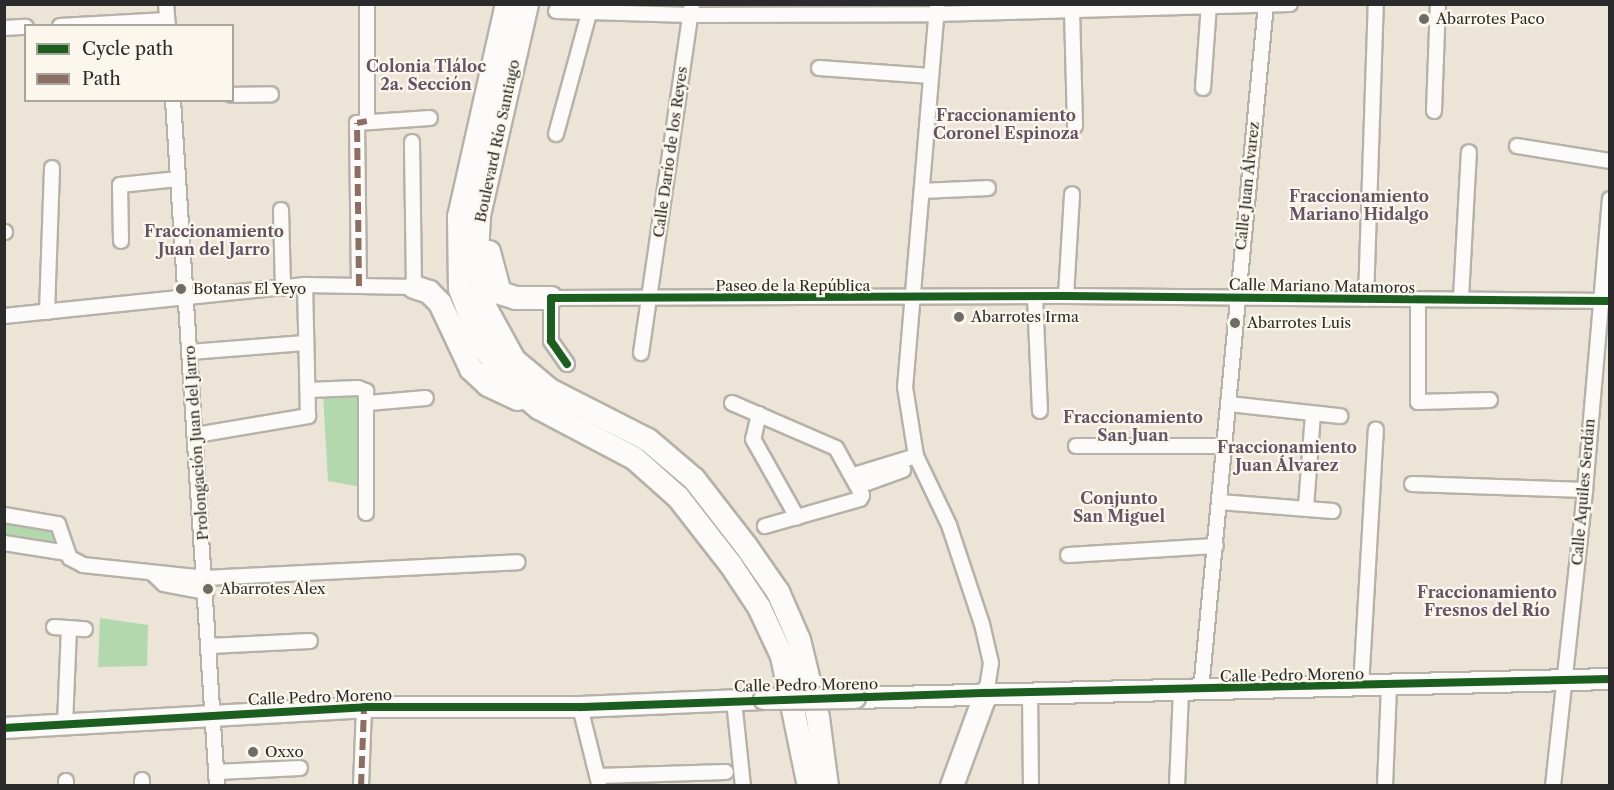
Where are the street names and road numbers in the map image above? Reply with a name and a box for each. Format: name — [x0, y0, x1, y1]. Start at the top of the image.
street label: Boulevard Río Santiago — [471, 58, 523, 224]
street label: Calle Darío de los Reyes — [649, 65, 691, 239]
street label: Calle Juan Álvarez — [1231, 121, 1263, 251]
street label: Calle Mariano Matamoros — [1229, 275, 1415, 297]
street label: Paseo de la República — [715, 277, 871, 295]
street label: Prolongación Juan del Jarro — [180, 345, 212, 541]
street label: Calle Aquiles Serdán — [1568, 418, 1598, 566]
street label: Calle Pedro Moreno — [1220, 665, 1364, 685]
street label: Calle Pedro Moreno — [734, 675, 878, 695]
street label: Calle Pedro Moreno — [248, 685, 392, 709]

